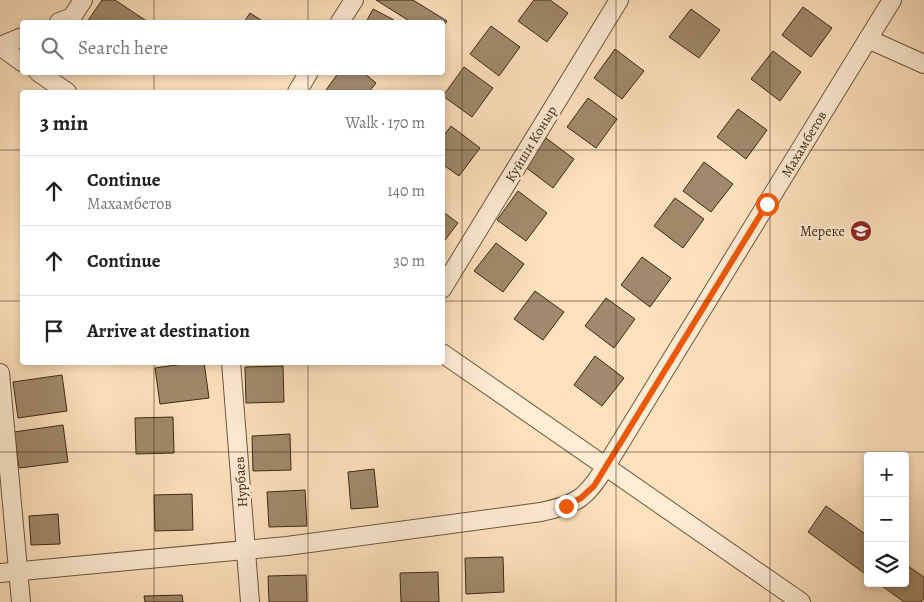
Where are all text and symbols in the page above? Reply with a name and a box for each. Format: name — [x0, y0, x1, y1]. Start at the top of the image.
search box — [20, 20, 445, 75]
icon: search — [38, 34, 66, 62]
text: Search here — [78, 35, 168, 61]
street label: Куйши Коныр — [501, 102, 561, 186]
street label: Махамбетов — [777, 107, 831, 181]
text: 3 min — [40, 109, 88, 137]
text: Walk · 170 m — [345, 112, 425, 134]
text: Continue — [87, 167, 161, 193]
icon: ahead — [40, 177, 68, 205]
text: 140 m — [387, 180, 425, 202]
text: Махамбетов — [87, 193, 172, 215]
route start — [756, 193, 779, 216]
school or university icon: Мереке — [849, 219, 873, 243]
place label: Мереке — [800, 222, 845, 241]
icon: ahead — [40, 247, 68, 275]
text: Continue — [87, 248, 161, 274]
text: 30 m — [393, 250, 425, 272]
icon: arrive — [40, 317, 68, 345]
text: Arrive at destination — [87, 318, 250, 344]
map controls — [864, 452, 909, 587]
button: + — [864, 452, 909, 497]
street label: Нурбаев — [230, 456, 252, 508]
route end — [555, 495, 578, 518]
button: − — [864, 497, 909, 542]
button: layers — [864, 542, 909, 587]

